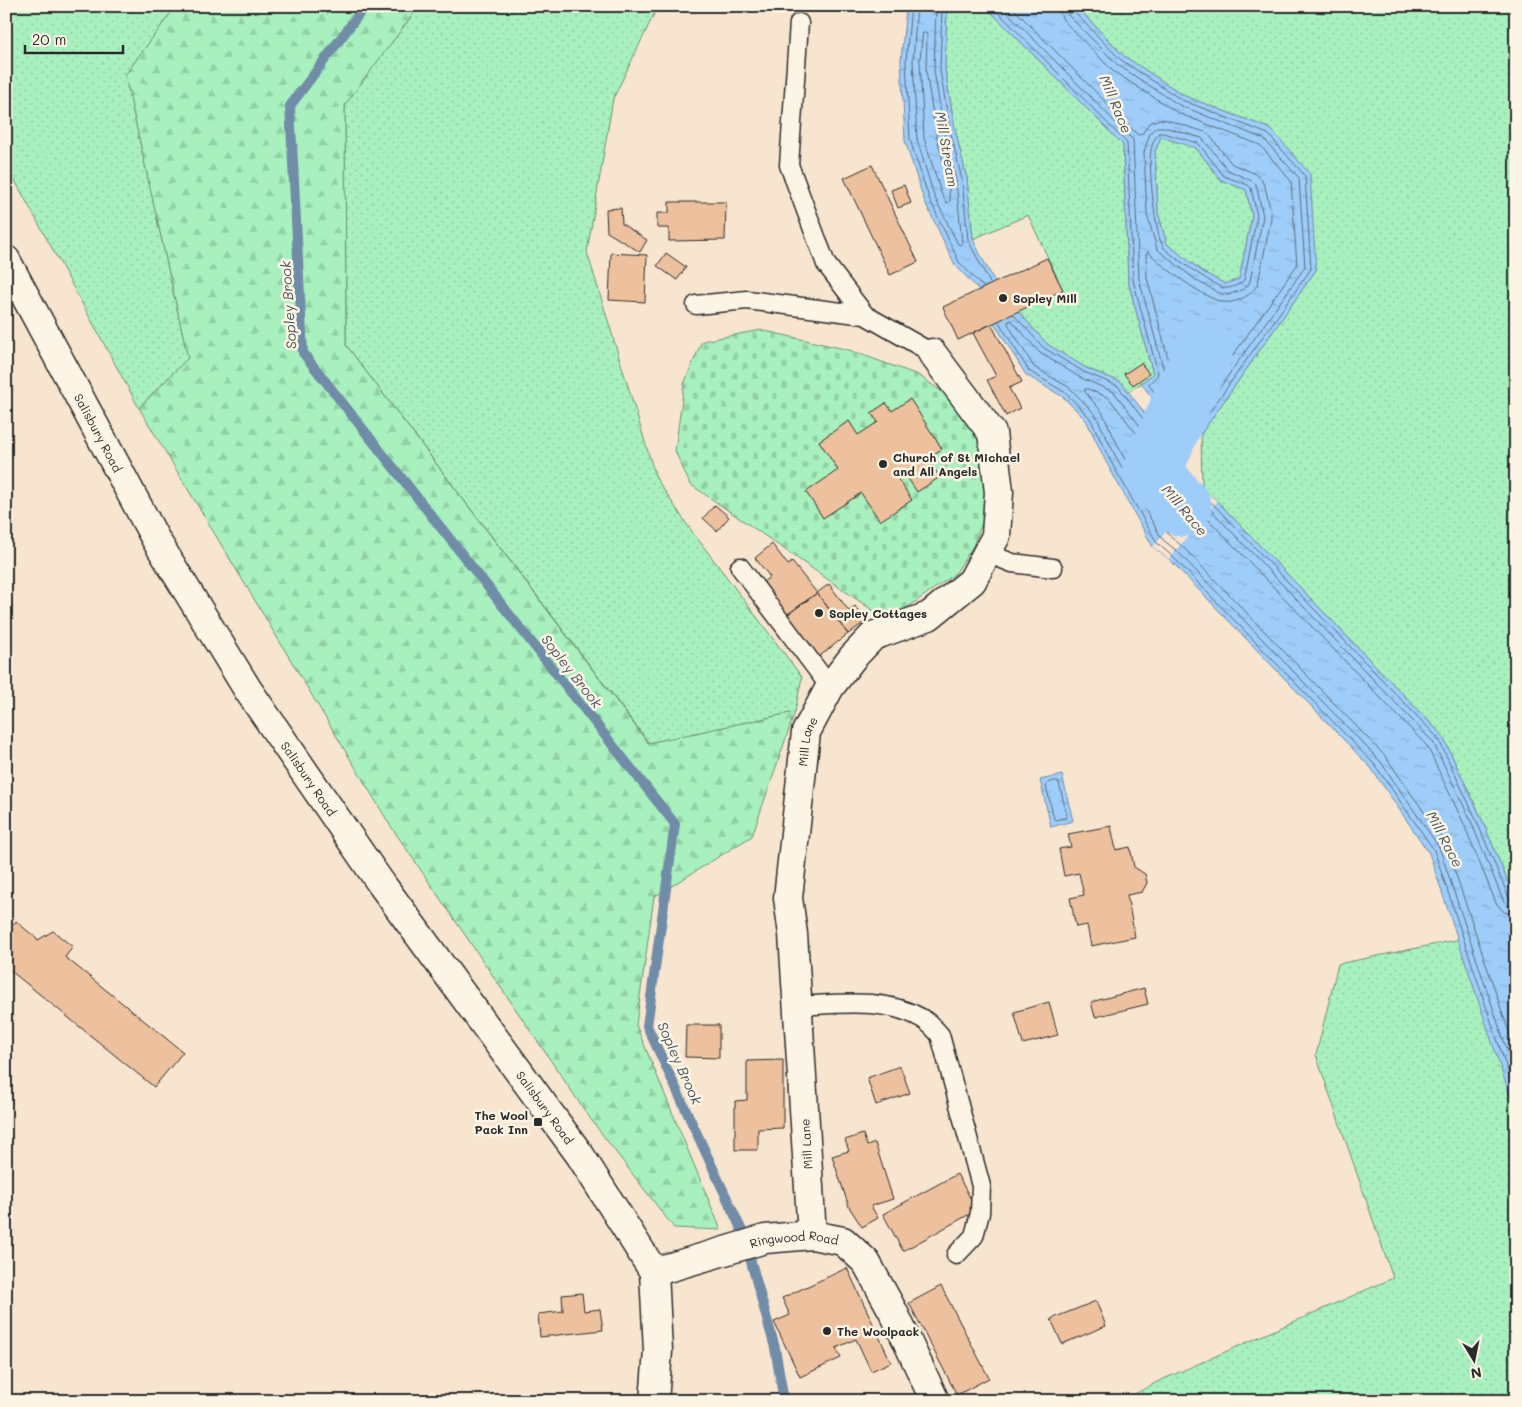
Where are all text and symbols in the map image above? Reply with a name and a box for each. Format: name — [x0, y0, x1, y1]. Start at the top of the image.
scale bar — [25, 22, 122, 54]
text: 20 m — [32, 29, 66, 49]
water label: Mill Race — [1095, 72, 1137, 136]
water label: Mill Stream — [931, 110, 963, 188]
water label: Sopley Brook — [275, 260, 301, 350]
place label: Sopley Mill — [1013, 290, 1077, 306]
marker: Sopley Mill — [997, 292, 1009, 304]
street label: Salisbury Road — [71, 391, 126, 475]
place label: Church of St Michael and All Angels — [893, 449, 1020, 479]
marker: Church of St Michael and All Angels — [877, 458, 889, 470]
water label: Mill Race — [1158, 480, 1212, 540]
place label: Sopley Cottages — [829, 605, 927, 621]
marker: Sopley Cottages — [813, 607, 825, 619]
water label: Sopley Brook — [537, 630, 607, 712]
street label: Mill Lane — [794, 714, 821, 767]
street label: Salisbury Road — [278, 738, 340, 819]
water label: Mill Race — [1422, 807, 1468, 871]
water label: Sopley Brook — [653, 1019, 707, 1108]
street label: Salisbury Road — [513, 1068, 578, 1148]
place label: The Wool Pack Inn — [474, 1107, 528, 1137]
marker: The Wool Pack Inn — [532, 1116, 544, 1128]
street label: Mill Lane — [796, 1118, 816, 1170]
street label: Ringwood Road — [748, 1227, 840, 1251]
place label: The Woolpack — [837, 1323, 919, 1339]
marker: The Woolpack — [821, 1325, 833, 1337]
north arrow — [1450, 1334, 1500, 1384]
text: N — [1469, 1363, 1483, 1384]

